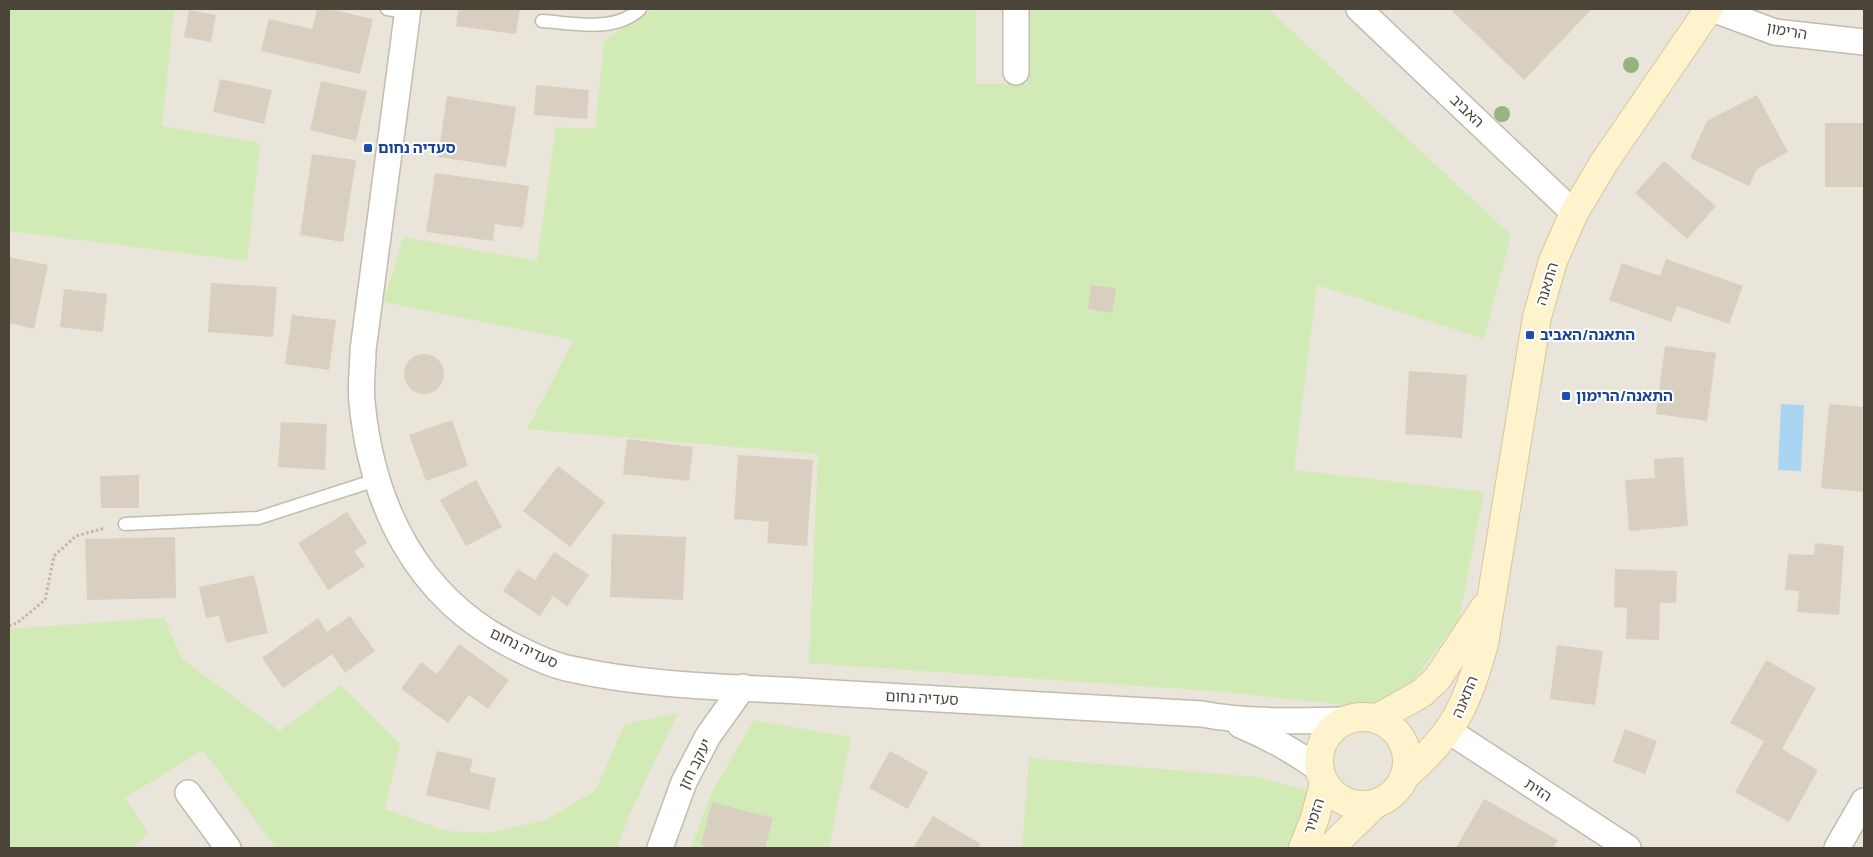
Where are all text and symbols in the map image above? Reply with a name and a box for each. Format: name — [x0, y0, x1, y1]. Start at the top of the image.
street label: הרימון — [1765, 17, 1809, 44]
street label: האביב — [1446, 89, 1489, 132]
place label: סעדיה נחום — [378, 137, 456, 158]
marker: סעדיה נחום — [362, 142, 374, 154]
street label: התאנה — [1530, 260, 1563, 308]
place label: התאנה/האביב — [1540, 324, 1635, 345]
marker: התאנה/האביב — [1524, 329, 1536, 341]
place label: התאנה/הרימון — [1576, 385, 1673, 406]
marker: התאנה/הרימון — [1560, 390, 1572, 402]
street label: סעדיה נחום — [487, 622, 562, 673]
street label: התאנה — [1446, 672, 1483, 721]
street label: סעדיה נחום — [885, 685, 959, 710]
street label: יעקב חזן — [673, 735, 716, 793]
street label: הזית — [1520, 773, 1556, 806]
street label: הזמיר — [1298, 795, 1329, 836]

